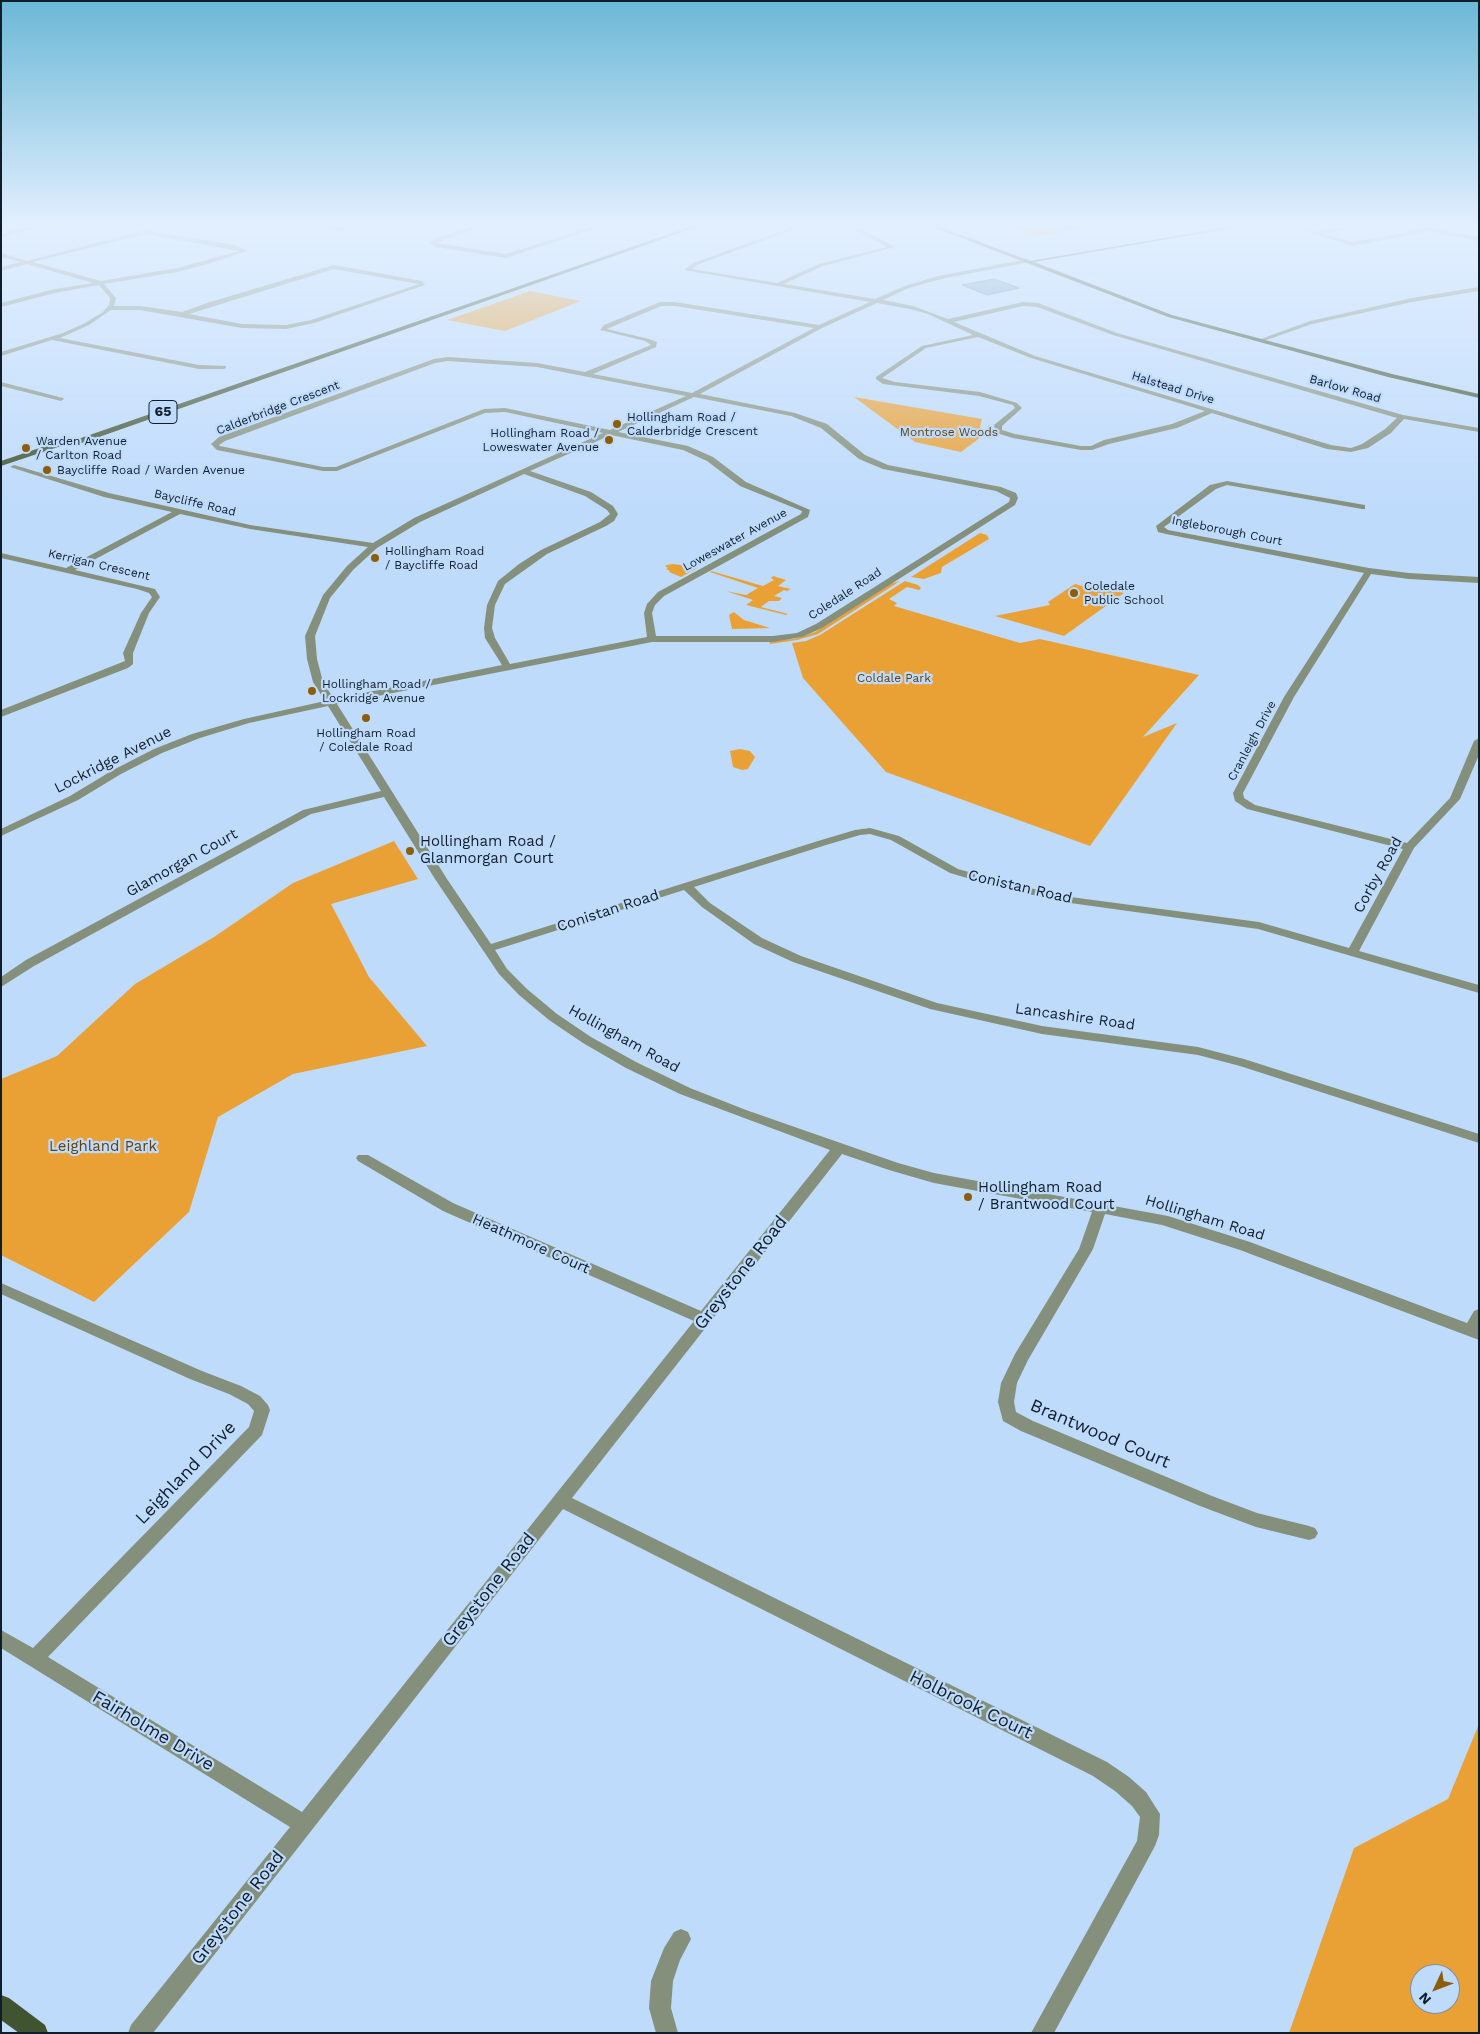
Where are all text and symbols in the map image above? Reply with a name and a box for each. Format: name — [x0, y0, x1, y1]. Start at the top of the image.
street label: Halstead Drive — [1130, 369, 1216, 407]
street label: Barlow Road — [1308, 372, 1382, 406]
street label: Calderbridge Crescent — [214, 378, 342, 438]
road number: 65 — [149, 401, 177, 424]
place label: Hollingham Road / Calderbridge Crescent — [627, 410, 758, 438]
marker: Hollingham Road / Calderbridge Crescent — [611, 418, 623, 430]
park label: Montrose Woods — [900, 425, 998, 439]
place label: Hollingham Road / Loweswater Avenue — [482, 426, 599, 454]
place label: Warden Avenue / Carlton Road — [36, 434, 127, 462]
marker: Hollingham Road / Loweswater Avenue — [603, 434, 615, 446]
marker: Warden Avenue / Carlton Road — [20, 442, 32, 454]
place label: Baycliffe Road / Warden Avenue — [57, 463, 245, 477]
marker: Baycliffe Road / Warden Avenue — [41, 464, 53, 476]
street label: Baycliffe Road — [153, 487, 237, 519]
street label: Loweswater Avenue — [681, 505, 789, 575]
street label: Ingleborough Court — [1171, 513, 1283, 549]
place label: Hollingham Road / Baycliffe Road — [385, 544, 484, 572]
street label: Kerrigan Crescent — [47, 546, 151, 584]
marker: Hollingham Road / Baycliffe Road — [369, 552, 381, 564]
street label: Coledale Road — [806, 565, 884, 623]
place label: Coledale Public School — [1084, 579, 1164, 607]
marker: Coledale Public School — [1068, 587, 1080, 599]
park label: Coldale Park — [857, 671, 931, 685]
place label: Hollingham Road / Lockridge Avenue — [322, 677, 431, 705]
marker: Hollingham Road / Lockridge Avenue — [306, 685, 318, 697]
street label: Cranleigh Drive — [1225, 698, 1279, 784]
marker: Hollingham Road / Coledale Road — [360, 712, 372, 724]
street label: Lockridge Avenue — [51, 723, 175, 797]
place label: Hollingham Road / Coledale Road — [316, 726, 416, 754]
street label: Glamorgan Court — [123, 825, 241, 901]
place label: Hollingham Road / Glanmorgan Court — [420, 833, 556, 868]
street label: Corby Road — [1350, 834, 1406, 916]
marker: Hollingham Road / Glanmorgan Court — [404, 845, 416, 857]
street label: Conistan Road — [966, 866, 1074, 908]
street label: Conistan Road — [555, 886, 661, 936]
street label: Lancashire Road — [1014, 1000, 1136, 1034]
street label: Hollingham Road — [565, 1001, 683, 1077]
park label: Leighland Park — [49, 1138, 157, 1156]
place label: Hollingham Road / Brantwood Court — [978, 1179, 1115, 1214]
marker: Hollingham Road / Brantwood Court — [962, 1191, 974, 1203]
street label: Hollingham Road — [1143, 1191, 1267, 1245]
street label: Heathmore Court — [469, 1210, 593, 1278]
street label: Greystone Road — [690, 1212, 792, 1334]
street label: Brantwood Court — [1027, 1395, 1173, 1473]
street label: Leighland Drive — [131, 1417, 241, 1529]
street label: Greystone Road — [438, 1529, 540, 1651]
street label: Holbrook Court — [906, 1666, 1036, 1744]
street label: Fairholme Drive — [88, 1686, 218, 1776]
street label: Greystone Road — [187, 1847, 289, 1969]
north arrow — [1410, 1964, 1460, 2014]
text: N — [1415, 1989, 1434, 2008]

